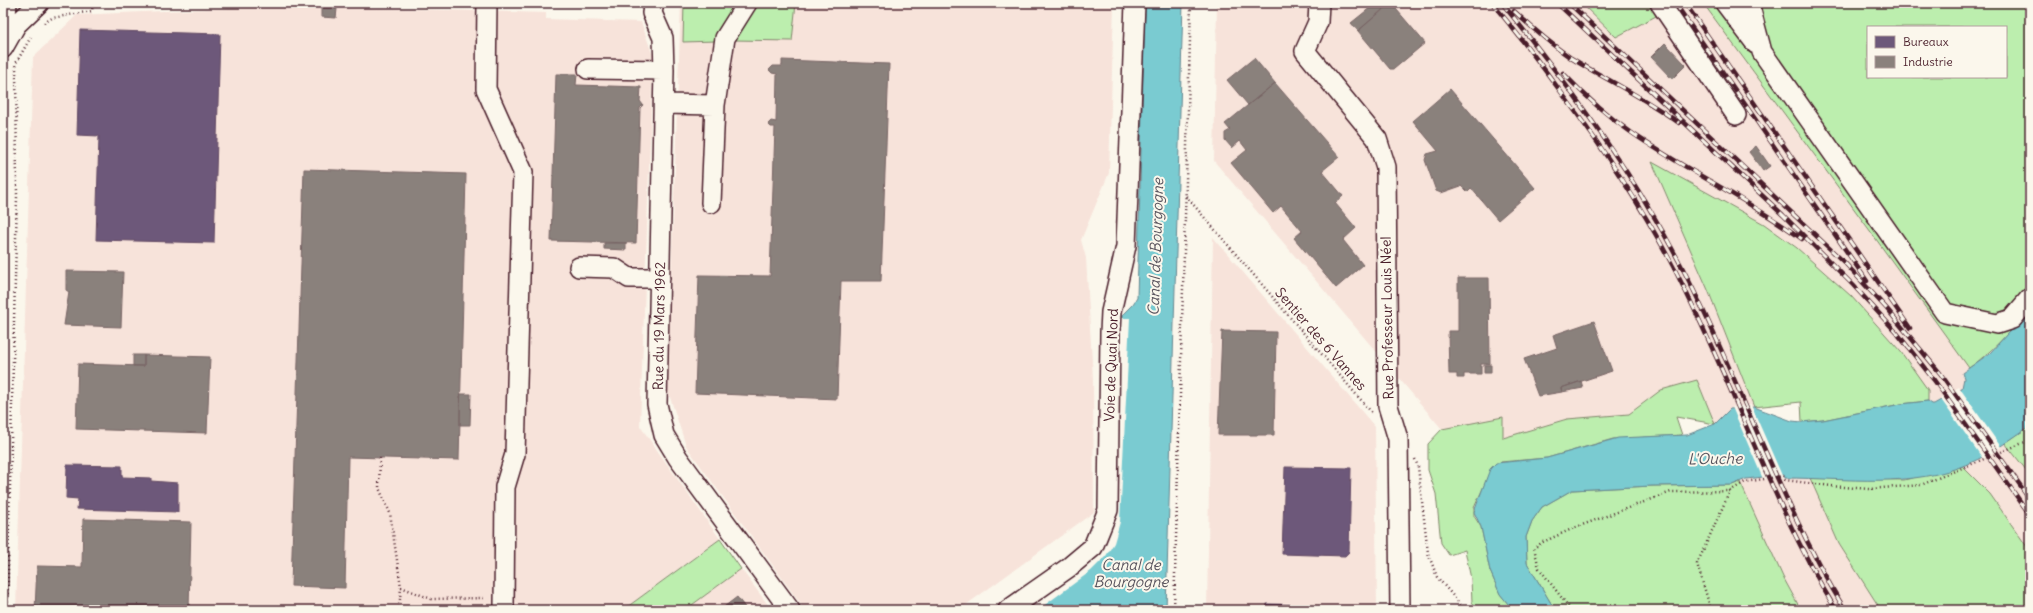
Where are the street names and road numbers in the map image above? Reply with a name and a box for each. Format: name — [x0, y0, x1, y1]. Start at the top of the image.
street label: Rue Professeur Louis Néel — [1377, 236, 1397, 400]
street label: Rue du 19 Mars 1962 — [649, 261, 669, 390]
street label: Sentier des 6 Vannes — [1271, 284, 1371, 394]
street label: Voie de Quai Nord — [1100, 308, 1122, 422]

